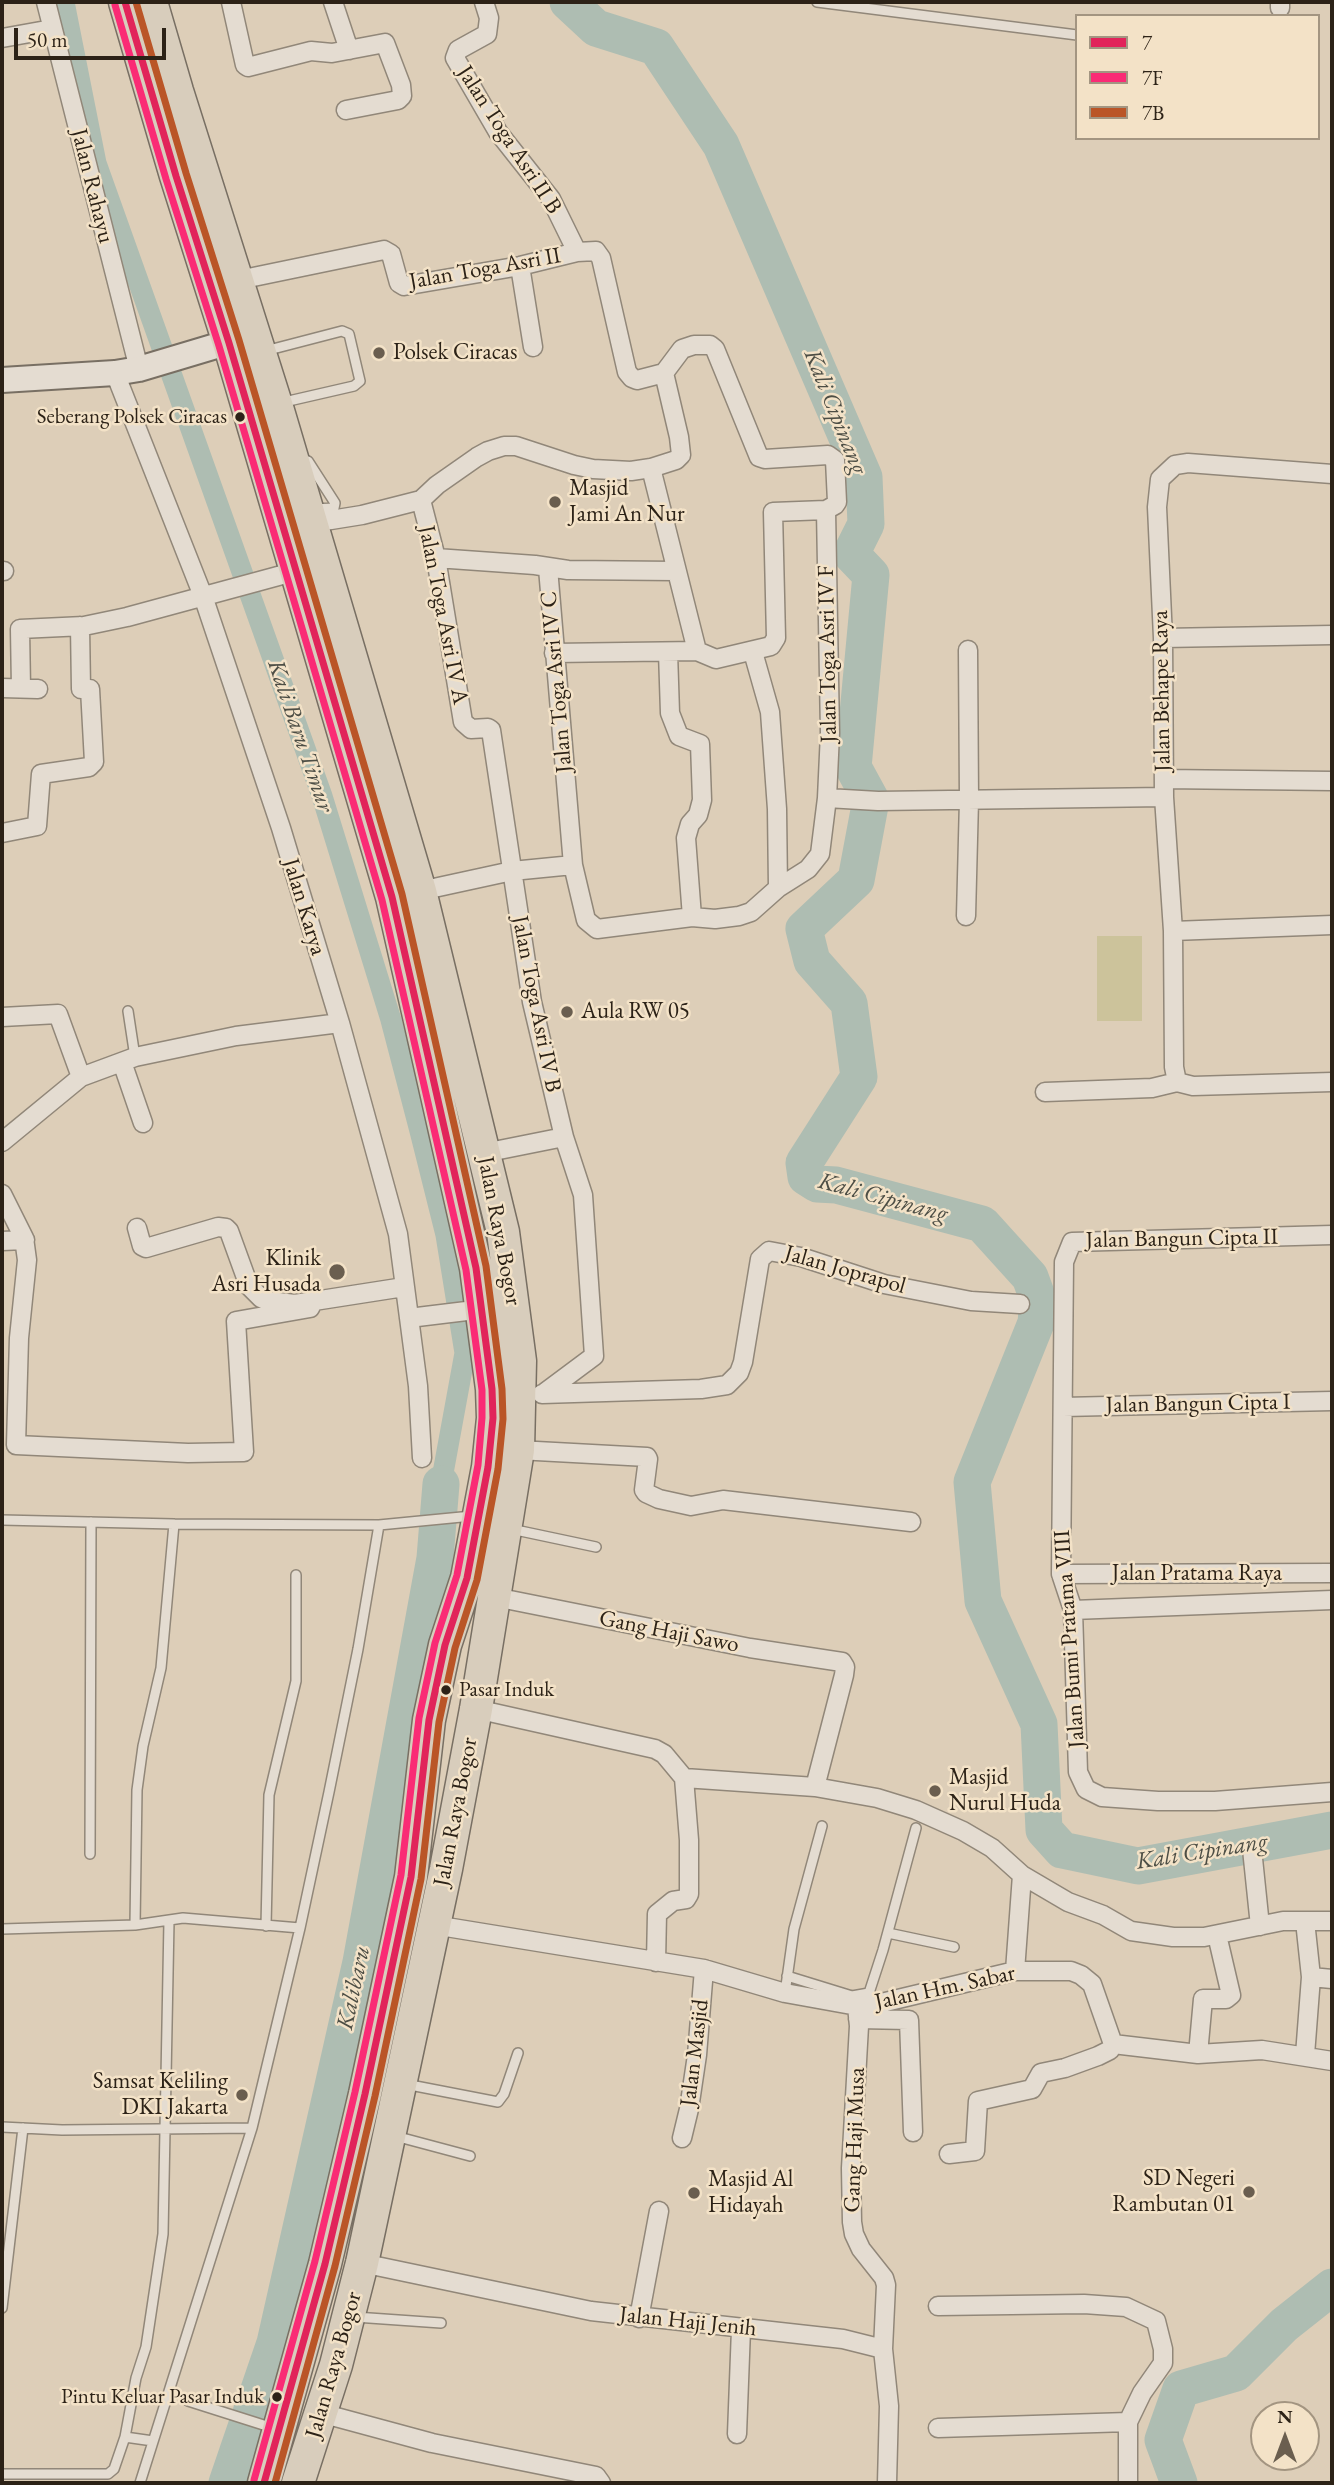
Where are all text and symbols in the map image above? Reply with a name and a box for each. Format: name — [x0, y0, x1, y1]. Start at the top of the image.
scale bar — [18, 14, 170, 58]
legend — [1075, 14, 1320, 140]
text: 50 m — [27, 26, 68, 53]
text: 7 — [1142, 29, 1152, 56]
street label: Jalan Toga Asri II B — [451, 61, 567, 219]
text: 7F — [1142, 64, 1163, 91]
text: 7B — [1142, 99, 1164, 126]
street label: Jalan Rahayu — [64, 126, 120, 246]
street label: Jalan Toga Asri II — [407, 242, 563, 296]
place label: Polsek Ciracas — [393, 339, 517, 367]
marker: Polsek Ciracas — [371, 345, 387, 361]
water label: Kali Cipinang — [797, 345, 873, 479]
place label: Seberang Polsek Ciracas — [37, 404, 227, 430]
marker: Seberang Polsek Ciracas — [233, 410, 247, 424]
place label: Masjid Jami An Nur — [569, 475, 685, 529]
marker: Masjid Jami An Nur — [547, 494, 563, 510]
street label: Jalan Toga Asri IV A — [412, 523, 474, 707]
street label: Jalan Toga Asri IV F — [813, 565, 843, 743]
street label: Jalan Toga Asri IV C — [535, 590, 579, 774]
street label: Jalan Behape Raya — [1147, 610, 1177, 772]
water label: Kali Baru Timur — [260, 656, 340, 816]
street label: Jalan Karya — [276, 855, 332, 959]
street label: Jalan Toga Asri IV B — [505, 913, 567, 1095]
place label: Aula RW 05 — [581, 998, 690, 1026]
marker: Aula RW 05 — [559, 1004, 575, 1020]
street label: Jalan Raya Bogor — [471, 1154, 527, 1308]
water label: Kali Cipinang — [815, 1167, 951, 1229]
street label: Jalan Bangun Cipta II — [1085, 1224, 1279, 1254]
street label: Jalan Joprapol — [781, 1240, 909, 1300]
place label: Klinik Asri Husada — [212, 1245, 321, 1299]
marker: Klinik Asri Husada — [327, 1262, 347, 1282]
street label: Jalan Bangun Cipta I — [1105, 1389, 1291, 1419]
street label: Jalan Bumi Pratama VIII — [1049, 1529, 1091, 1749]
street label: Jalan Pratama Raya — [1112, 1560, 1282, 1588]
street label: Gang Haji Sawo — [597, 1605, 741, 1659]
place label: Pasar Induk — [459, 1677, 554, 1703]
marker: Pasar Induk — [439, 1683, 453, 1697]
street label: Jalan Raya Bogor — [428, 1735, 484, 1889]
place label: Masjid Nurul Huda — [949, 1764, 1061, 1818]
marker: Masjid Nurul Huda — [927, 1783, 943, 1799]
water label: Kali Cipinang — [1134, 1827, 1270, 1877]
water label: Kalibaru — [331, 1944, 377, 2032]
street label: Jalan Hm. Sabar — [872, 1960, 1018, 2016]
street label: Jalan Masjid — [675, 1998, 715, 2108]
street label: Gang Haji Musa — [839, 2067, 871, 2213]
place label: Samsat Keliling DKI Jakarta — [93, 2068, 228, 2122]
marker: Samsat Keliling DKI Jakarta — [234, 2087, 250, 2103]
place label: SD Negeri Rambutan 01 — [1112, 2165, 1235, 2219]
place label: Masjid Al Hidayah — [708, 2166, 793, 2220]
marker: SD Negeri Rambutan 01 — [1241, 2184, 1257, 2200]
marker: Masjid Al Hidayah — [686, 2185, 702, 2201]
street label: Jalan Raya Bogor — [300, 2289, 368, 2441]
street label: Jalan Haji Jenih — [618, 2301, 758, 2343]
place label: Pintu Keluar Pasar Induk — [61, 2384, 264, 2410]
marker: Pintu Keluar Pasar Induk — [270, 2390, 284, 2404]
north arrow — [1250, 2401, 1320, 2471]
text: N — [1277, 2404, 1293, 2429]

